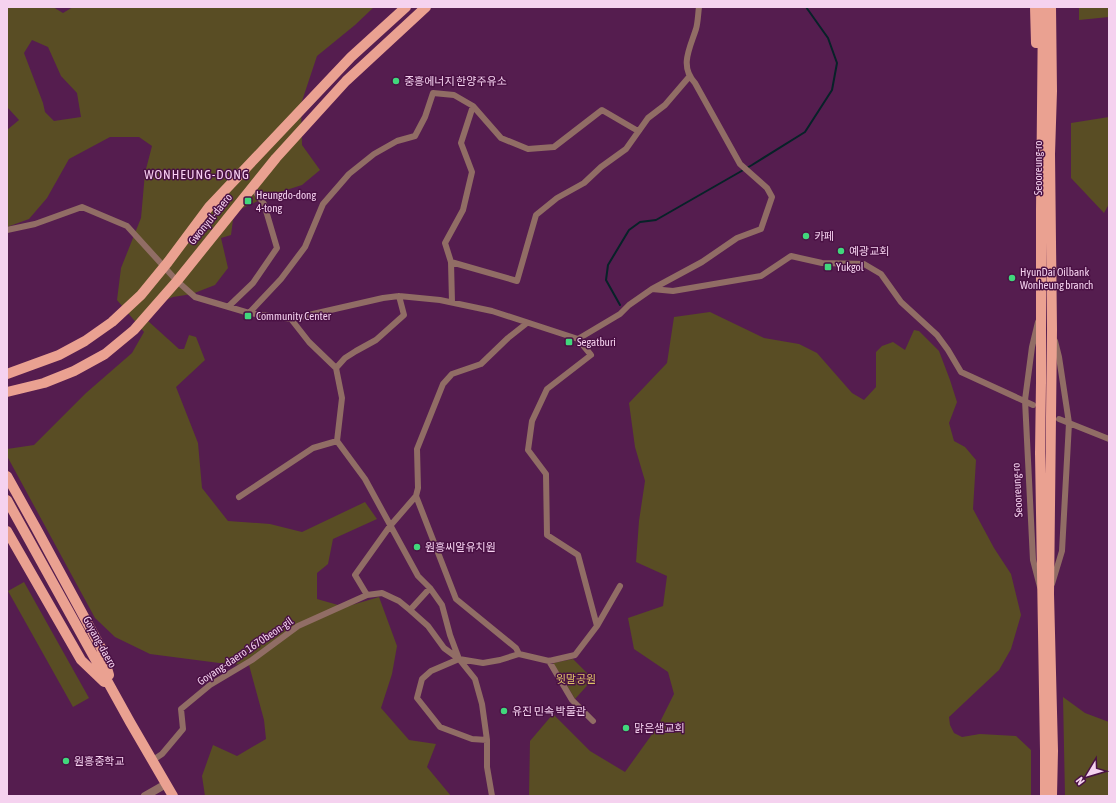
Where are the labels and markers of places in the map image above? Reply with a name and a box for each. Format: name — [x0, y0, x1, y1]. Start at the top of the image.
place label: 중흥에너지 한양주유소 — [404, 75, 507, 87]
marker: 중흥에너지 한양주유소 — [391, 76, 401, 86]
place label: Heungdo-dong 4-tong — [256, 189, 316, 214]
marker: Heungdo-dong 4-tong — [243, 196, 253, 206]
place label: 카페 — [814, 230, 834, 242]
marker: 카페 — [801, 231, 811, 241]
place label: 예광교회 — [849, 245, 889, 257]
marker: 예광교회 — [836, 246, 846, 256]
place label: Yukgol — [836, 261, 864, 273]
marker: Yukgol — [823, 262, 833, 272]
place label: HyunDai Oilbank Wonheung branch — [1020, 266, 1093, 291]
marker: HyunDai Oilbank Wonheung branch — [1007, 273, 1017, 283]
place label: Community Center — [256, 310, 332, 322]
marker: Community Center — [243, 311, 253, 321]
place label: Segatburi — [577, 336, 616, 348]
marker: Segatburi — [564, 337, 574, 347]
place label: 원흥씨알유치원 — [425, 541, 496, 553]
marker: 원흥씨알유치원 — [412, 542, 422, 552]
place label: 유진 민속 박물관 — [512, 705, 586, 717]
marker: 유진 민속 박물관 — [499, 706, 509, 716]
place label: 맑은샘교회 — [634, 722, 685, 734]
marker: 맑은샘교회 — [621, 723, 631, 733]
place label: 원흥중학교 — [74, 755, 125, 767]
marker: 원흥중학교 — [61, 756, 71, 766]

